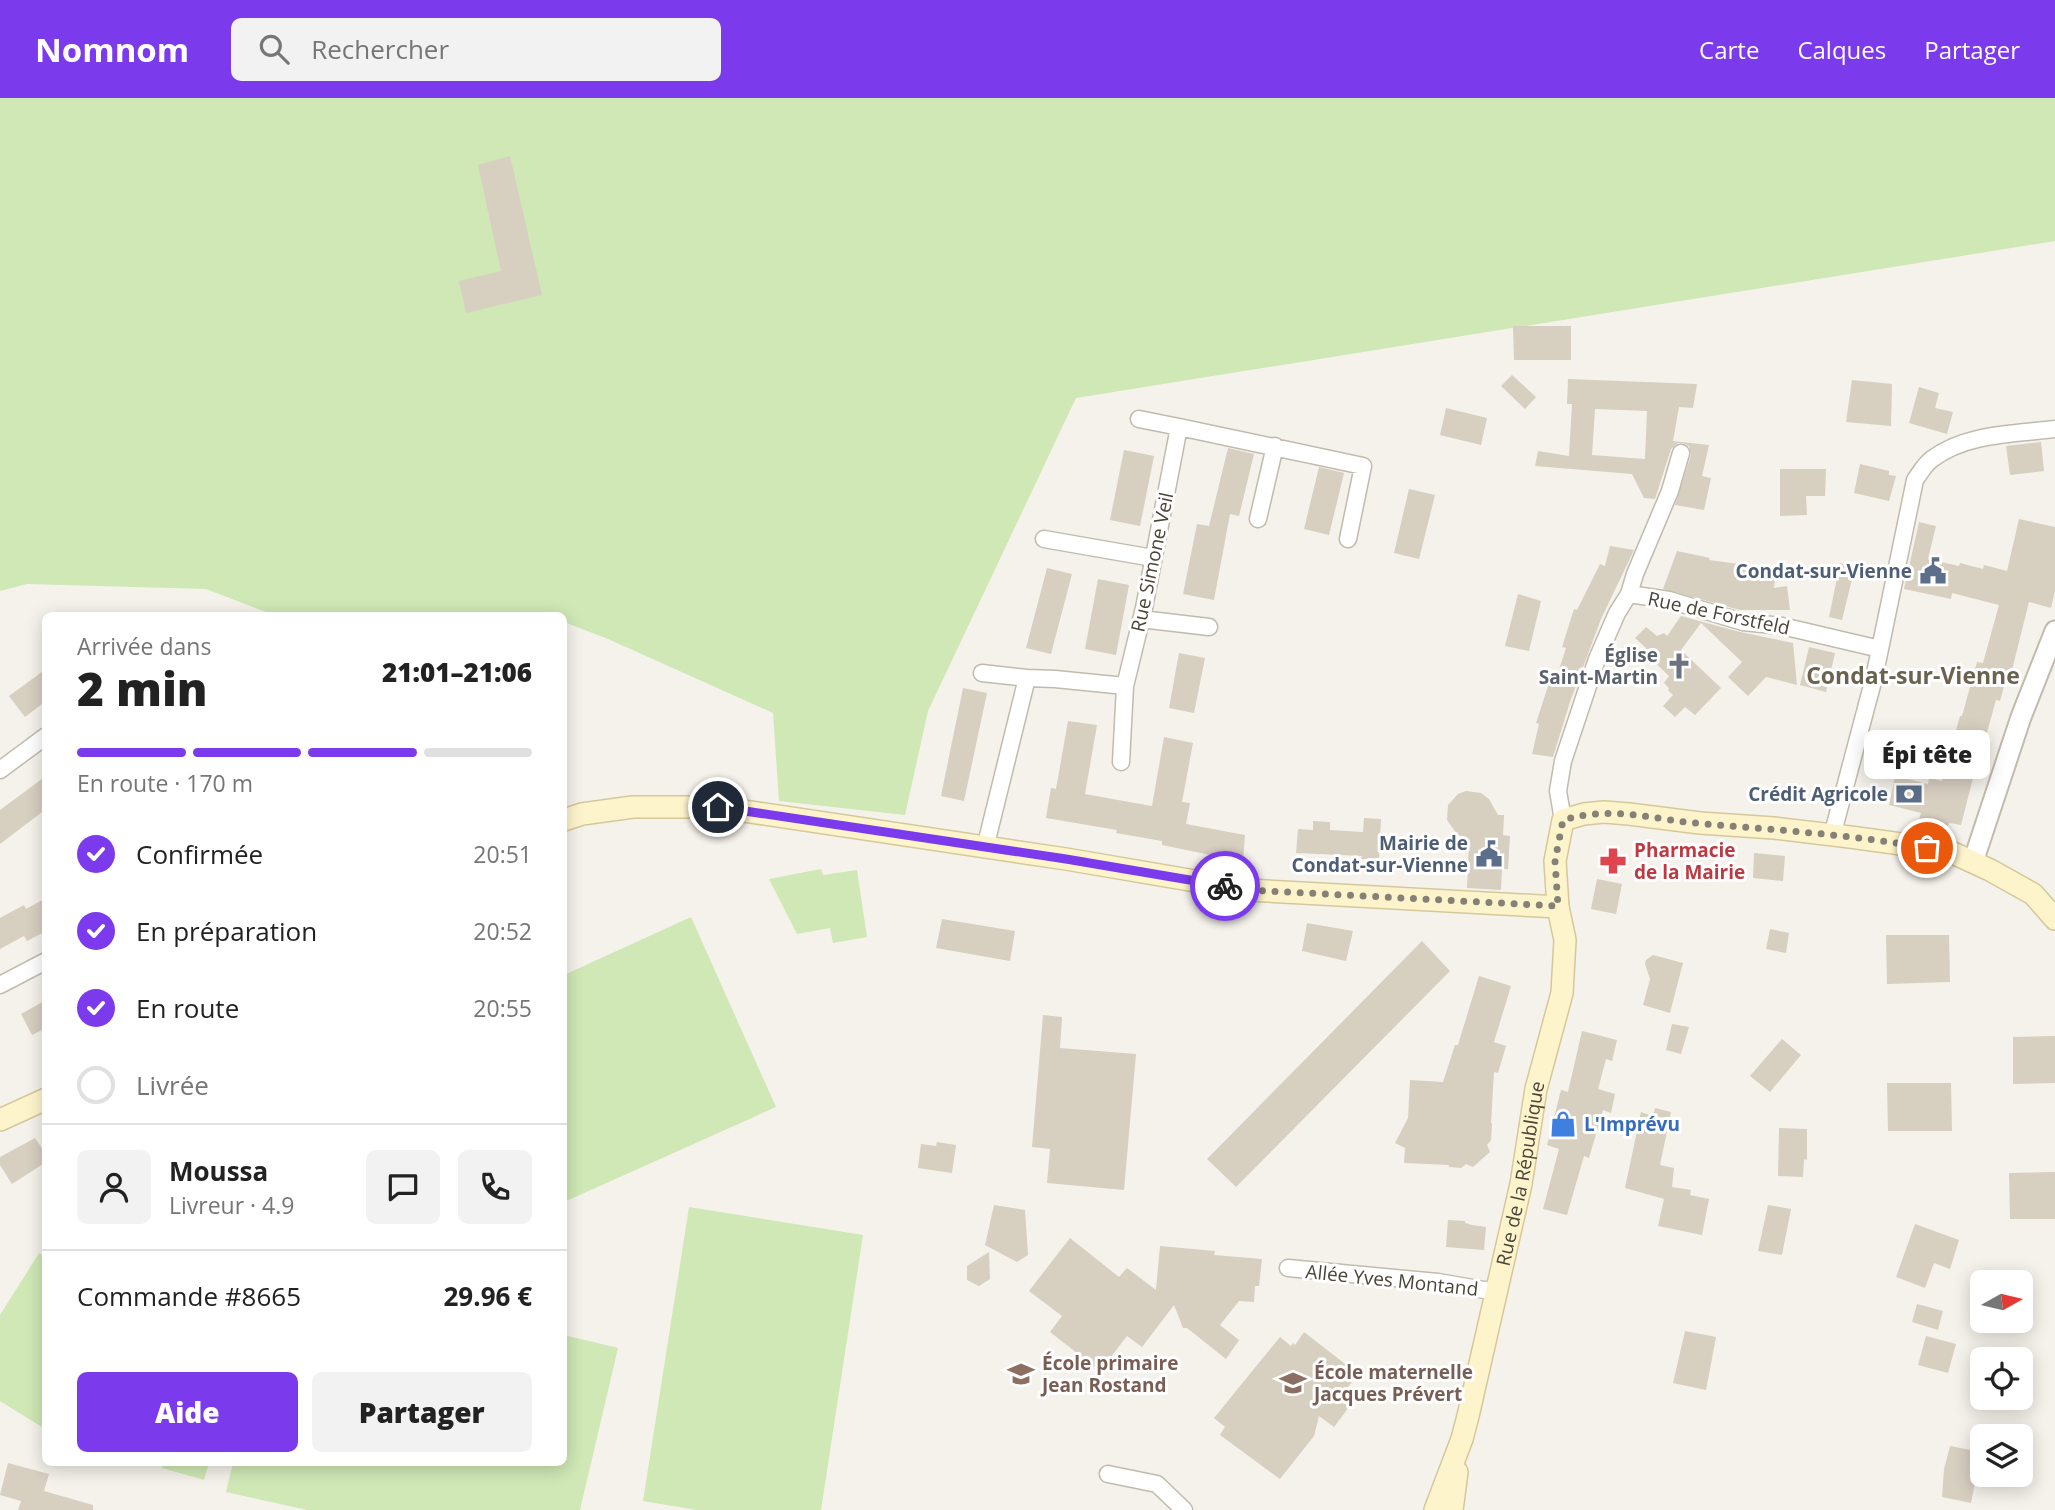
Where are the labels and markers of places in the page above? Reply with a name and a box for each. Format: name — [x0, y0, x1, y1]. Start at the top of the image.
public building icon: Condat-sur-Vienne — [1918, 556, 1948, 586]
place label: Condat-sur-Vienne — [1736, 558, 1912, 584]
place label: Église Saint-Martin — [1539, 642, 1658, 690]
church icon: Église Saint-Martin — [1664, 651, 1694, 681]
callout: Épi tête — [1864, 729, 1990, 778]
pin — [688, 777, 748, 837]
bank icon: Crédit Agricole — [1894, 779, 1924, 809]
place label: Crédit Agricole — [1748, 781, 1888, 807]
pin — [1897, 818, 1957, 878]
place label: Mairie de Condat-sur-Vienne — [1292, 830, 1468, 878]
place label: Pharmacie de la Mairie — [1634, 837, 1745, 885]
public building icon: Mairie de Condat-sur-Vienne — [1474, 839, 1504, 869]
pharmacy icon: Pharmacie de la Mairie — [1598, 846, 1628, 876]
shop icon: L'Imprévu — [1548, 1109, 1578, 1139]
place label: L'Imprévu — [1584, 1111, 1680, 1137]
place label: École primaire Jean Rostand — [1040, 1350, 1178, 1398]
school or university icon: École primaire Jean Rostand — [1006, 1359, 1036, 1389]
place label: École maternelle Jacques Prévert — [1312, 1359, 1473, 1407]
school or university icon: École maternelle Jacques Prévert — [1278, 1368, 1308, 1398]

